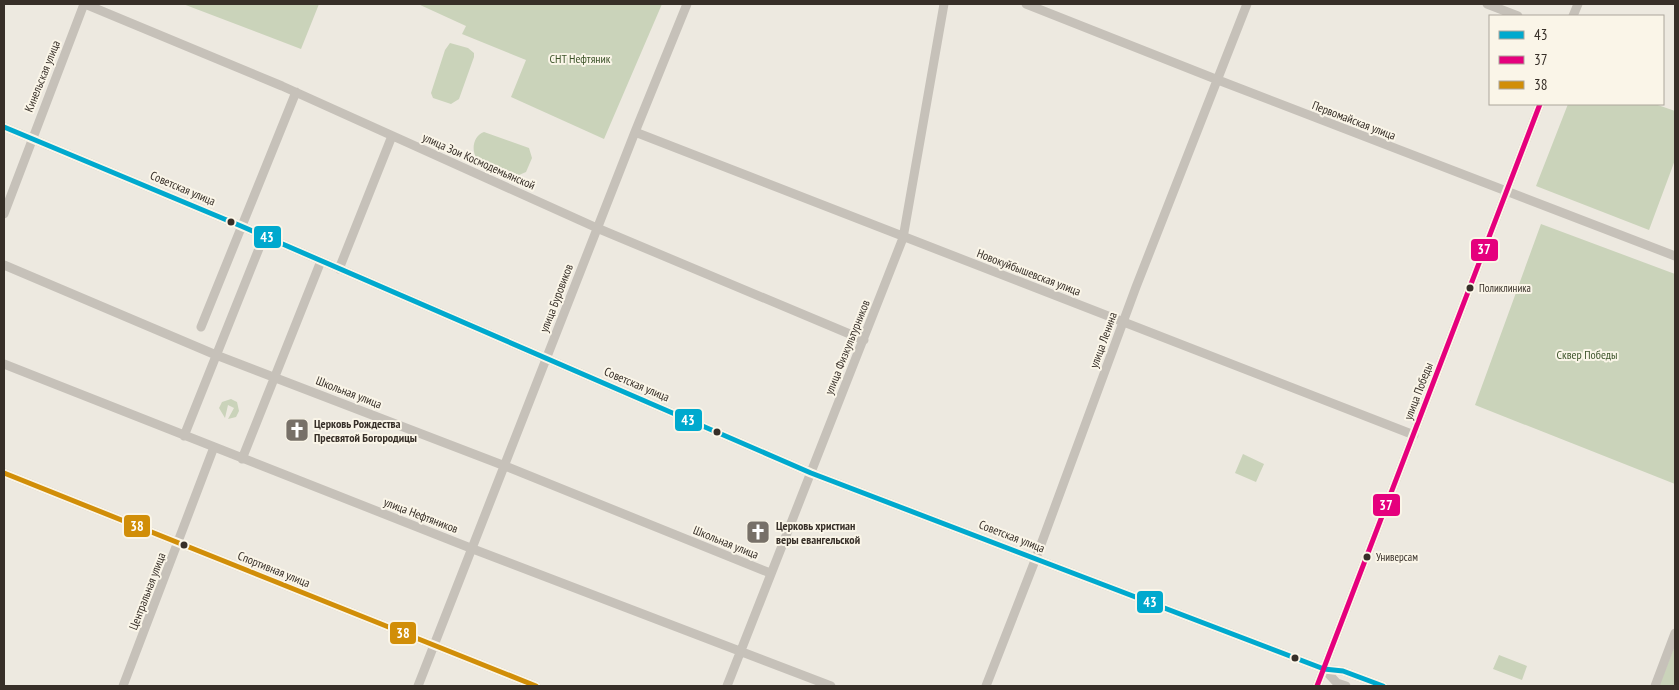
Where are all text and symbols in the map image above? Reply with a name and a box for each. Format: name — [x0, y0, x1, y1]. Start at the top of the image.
legend — [1489, 15, 1664, 105]
text: 43 — [1534, 25, 1548, 44]
street label: Кинельская улица — [21, 38, 63, 114]
text: 37 — [1534, 50, 1548, 69]
park label: СНТ Нефтяник — [550, 51, 611, 66]
text: 38 — [1534, 75, 1548, 94]
street label: Первомайская улица — [1310, 97, 1398, 143]
street label: улица Зои Космодемьянской — [420, 129, 538, 193]
street label: Советская улица — [148, 168, 218, 209]
unlabelled marker — [226, 217, 236, 227]
line badge: 43 — [253, 225, 282, 249]
text: 43 — [260, 228, 274, 246]
line badge: 37 — [1470, 238, 1499, 262]
text: 37 — [1477, 240, 1491, 258]
street label: Новокуйбышевская улица — [975, 245, 1083, 299]
street label: улица Буровиков — [536, 262, 576, 334]
place label: Поликлиника — [1479, 281, 1531, 295]
marker: Поликлиника — [1465, 283, 1475, 293]
street label: улица Физкультурников — [821, 297, 873, 397]
street label: улица Ленина — [1086, 310, 1120, 370]
park label: Сквер Победы — [1557, 347, 1617, 362]
street label: улица Победы — [1400, 360, 1436, 422]
street label: Советская улица — [602, 364, 672, 405]
street label: Школьная улица — [314, 373, 384, 411]
line badge: 43 — [674, 408, 703, 432]
text: 43 — [681, 411, 695, 429]
place label: Церковь Рождества Пресвятой Богородицы — [314, 416, 417, 445]
church icon: Церковь Рождества Пресвятой Богородицы — [284, 417, 310, 443]
unlabelled marker — [712, 427, 722, 437]
line badge: 37 — [1372, 493, 1401, 517]
street label: улица Нефтяников — [382, 494, 460, 536]
text: 37 — [1379, 496, 1393, 514]
line badge: 38 — [123, 514, 151, 538]
text: 38 — [130, 517, 144, 535]
street label: Советская улица — [977, 517, 1047, 555]
place label: Церковь христиан веры евангельской — [776, 518, 860, 547]
church icon: Церковь христиан веры евангельской — [745, 519, 771, 545]
street label: Школьная улица — [691, 522, 761, 562]
unlabelled marker — [179, 540, 189, 550]
street label: Спортивная улица — [236, 548, 313, 590]
street label: Центральная улица — [125, 550, 169, 632]
place label: Универсам — [1376, 550, 1418, 564]
marker: Универсам — [1362, 552, 1372, 562]
line badge: 43 — [1136, 590, 1164, 614]
text: 43 — [1143, 593, 1157, 611]
line badge: 38 — [389, 621, 417, 645]
text: 38 — [396, 624, 410, 642]
unlabelled marker — [1290, 653, 1300, 663]

